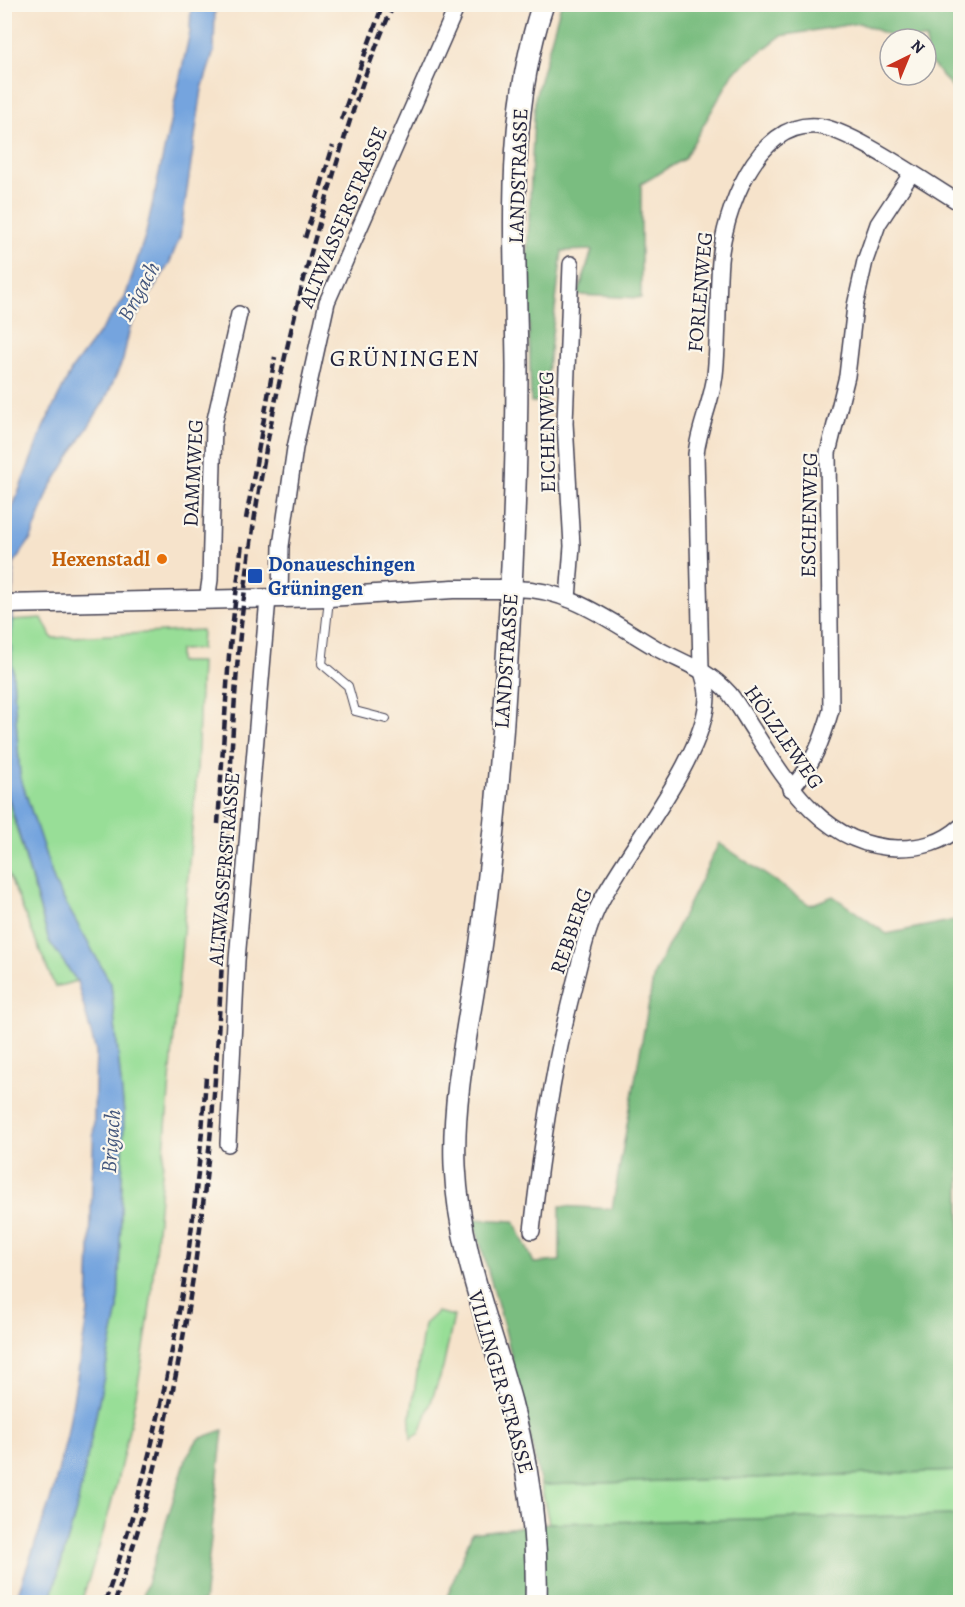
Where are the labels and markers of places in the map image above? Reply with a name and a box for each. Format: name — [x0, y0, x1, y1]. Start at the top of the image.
place label: Hexenstadl — [51, 545, 150, 573]
place label: Donaueschingen Grüningen — [268, 550, 416, 602]
marker: Hexenstadl — [155, 552, 169, 566]
marker: Donaueschingen Grüningen — [246, 567, 264, 585]

